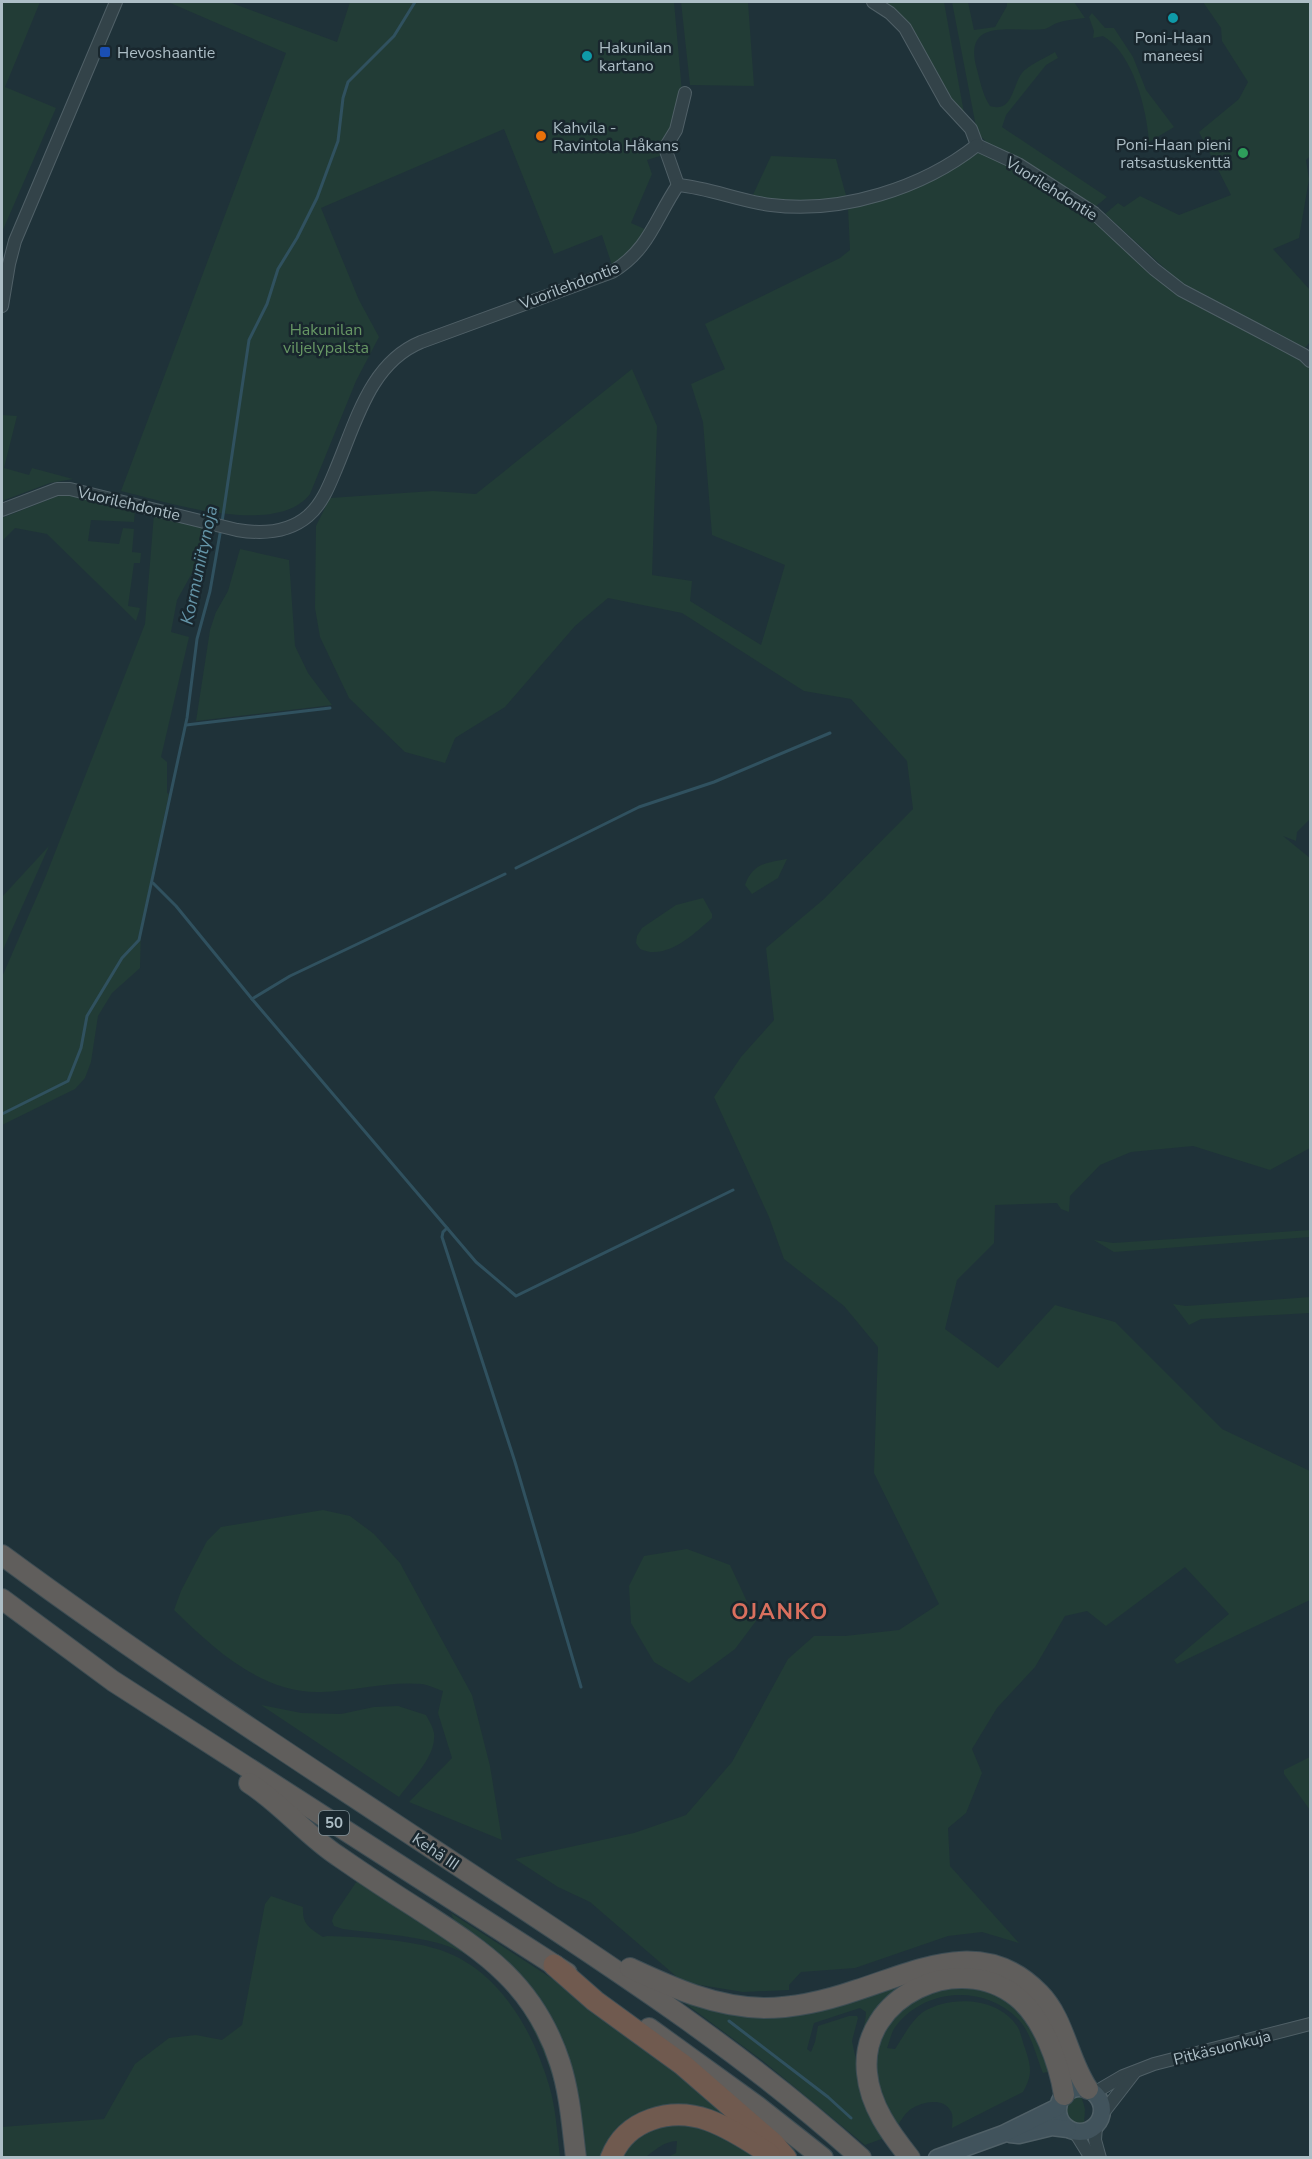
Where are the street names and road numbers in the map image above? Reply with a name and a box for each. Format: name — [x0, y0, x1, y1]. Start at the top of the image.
street label: Vuorilehdontie — [1000, 151, 1102, 226]
street label: Vuorilehdontie — [515, 257, 622, 315]
street label: Vuorilehdontie — [74, 481, 182, 526]
road number: 50 — [319, 1811, 349, 1835]
street label: Kehä III — [408, 1828, 463, 1876]
street label: Pitkäsuonkuja — [1171, 2025, 1273, 2071]

